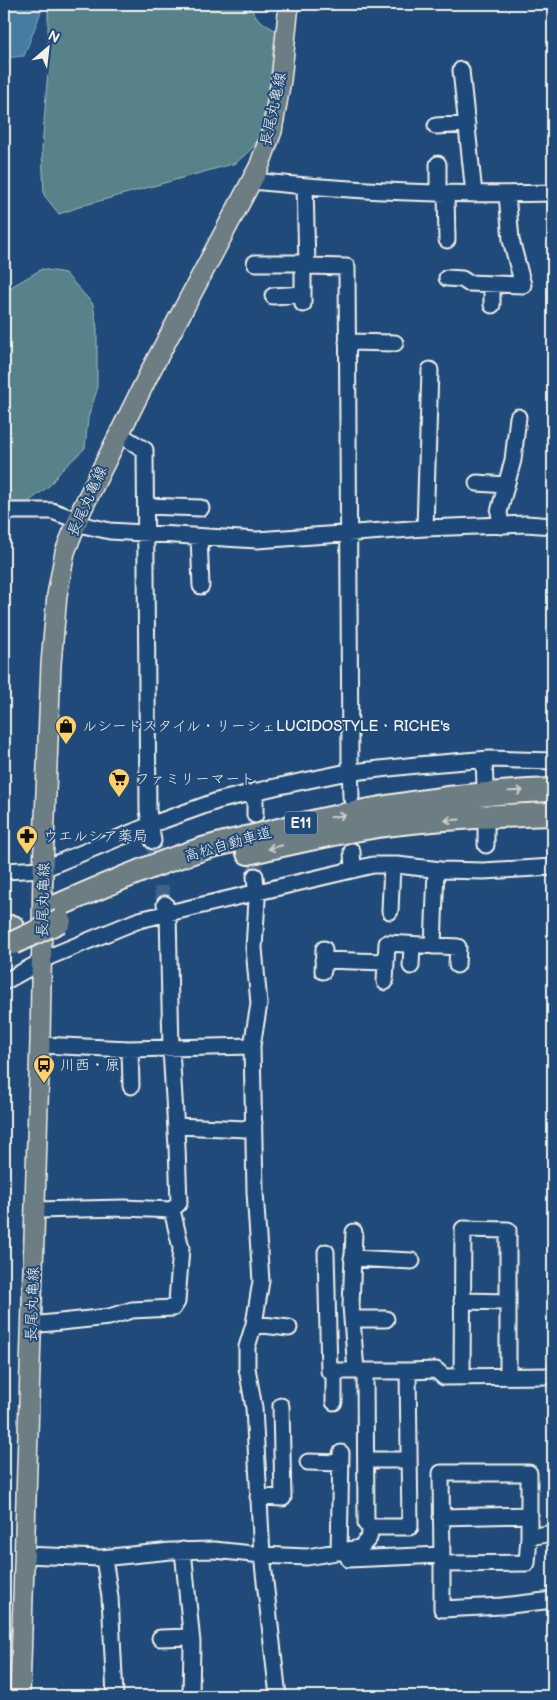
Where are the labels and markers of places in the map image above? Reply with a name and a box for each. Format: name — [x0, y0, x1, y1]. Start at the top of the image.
shop icon: ルシードスタイル・リーシェLUCIDOSTYLE・RICHE's — [54, 714, 78, 745]
place label: ルシードスタイル・リーシェLUCIDOSTYLE・RICHE's — [82, 717, 450, 736]
supermarket icon: ファミリーマート — [107, 767, 131, 798]
place label: ファミリーマート — [135, 770, 255, 789]
pharmacy icon: ウエルシア薬局 — [15, 824, 39, 855]
place label: ウエルシア薬局 — [43, 827, 148, 846]
bus stop icon: 川西・原 — [32, 1053, 56, 1084]
place label: 川西・原 — [60, 1056, 120, 1075]

